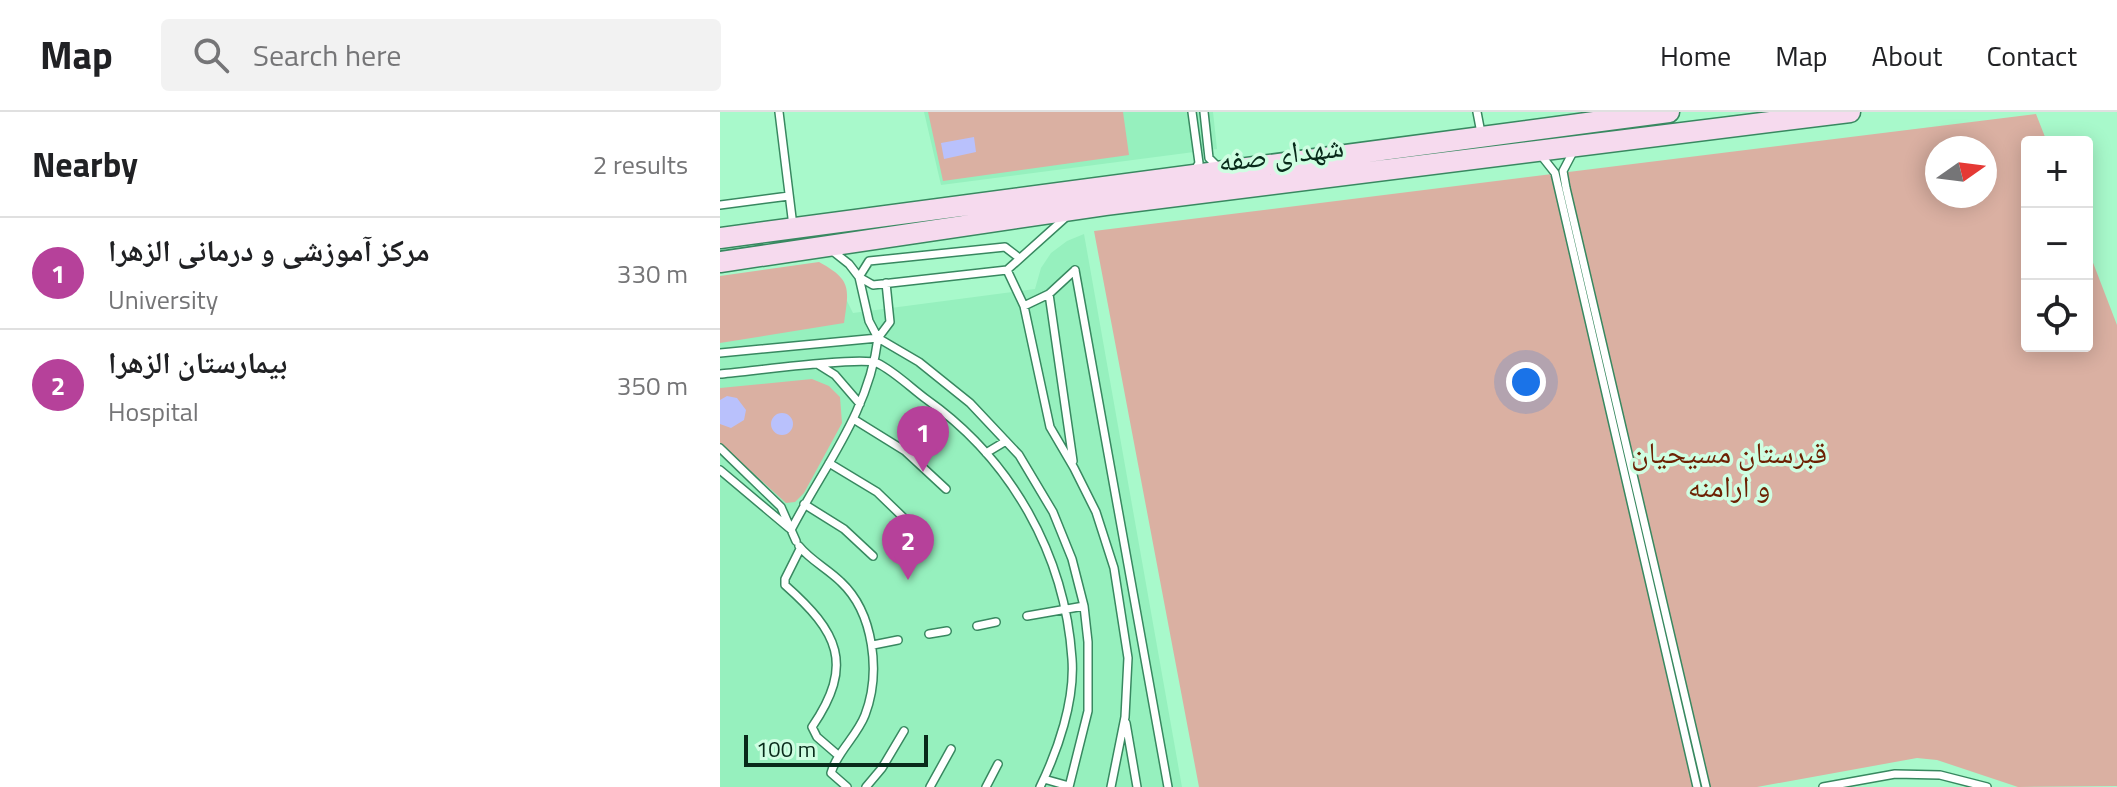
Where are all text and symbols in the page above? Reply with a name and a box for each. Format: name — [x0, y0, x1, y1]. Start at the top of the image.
search box — [161, 19, 721, 91]
text: Map — [40, 26, 113, 84]
text: Search here — [253, 32, 402, 78]
icon: search — [189, 33, 233, 77]
text: Home — [1660, 34, 1731, 77]
text: Map — [1775, 34, 1828, 77]
text: About — [1872, 34, 1942, 77]
text: Contact — [1986, 34, 2077, 77]
street label: شهدای صفه — [1215, 122, 1346, 184]
north arrow — [1925, 136, 1997, 208]
map controls — [2021, 136, 2093, 352]
button: + — [2021, 136, 2093, 208]
text: Nearby — [32, 138, 138, 190]
text: 2 results — [593, 145, 688, 184]
button: − — [2021, 208, 2093, 280]
text: مرکز آموزشی و درمانی الزهرا — [108, 227, 430, 273]
text: 1 — [51, 254, 65, 293]
text: 330 m — [617, 254, 688, 293]
text: University — [108, 280, 218, 319]
button: locate — [2021, 280, 2093, 352]
text: بیمارستان الزهرا — [108, 339, 287, 385]
your location — [1506, 362, 1546, 402]
text: 2 — [51, 366, 65, 405]
text: 350 m — [617, 366, 688, 405]
text: Hospital — [108, 392, 199, 431]
pin: 1 — [897, 406, 949, 472]
park label: قبرستان مسیحیان و ارامنه — [1631, 429, 1827, 509]
pin: 2 — [882, 514, 934, 580]
scale bar — [744, 731, 928, 767]
text: 100 m — [756, 732, 816, 766]

